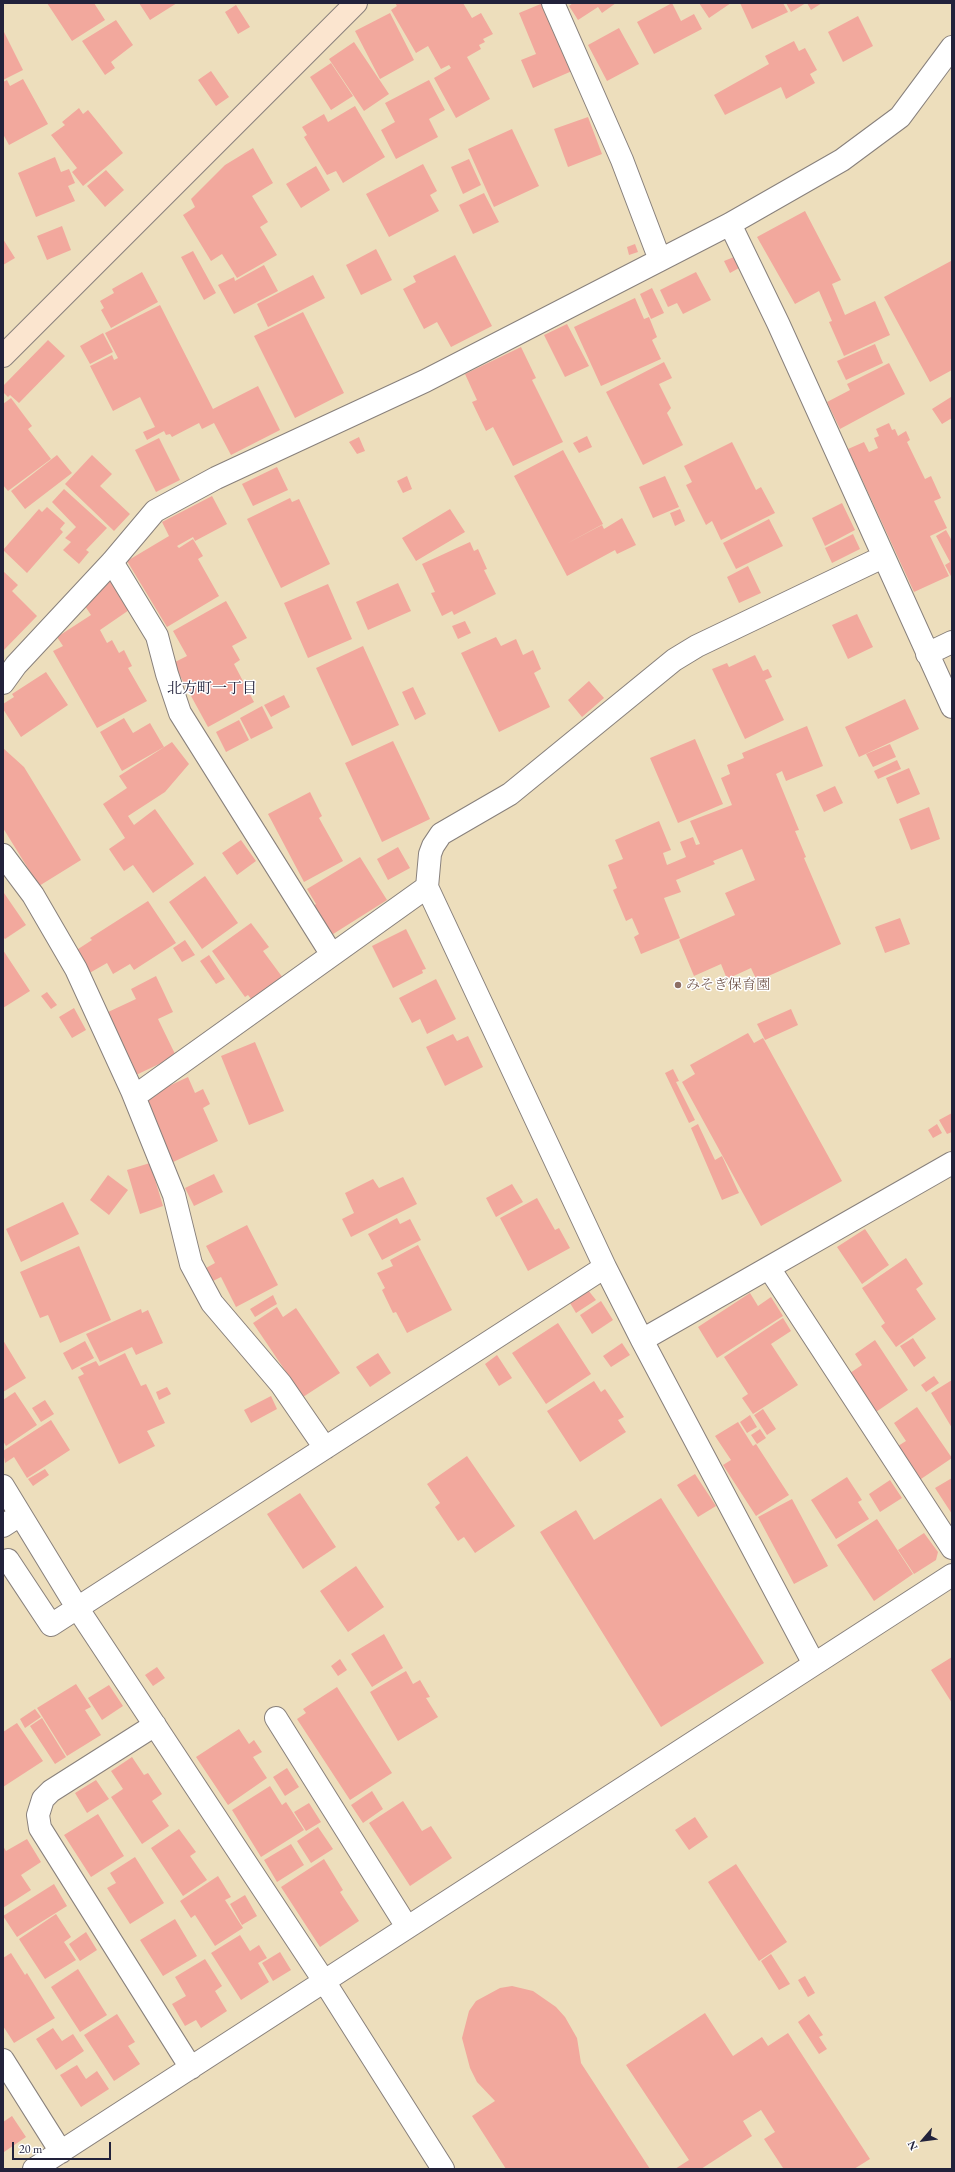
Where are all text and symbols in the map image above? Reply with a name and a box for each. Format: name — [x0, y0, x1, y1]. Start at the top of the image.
district label: 北方町一丁目 — [167, 680, 257, 698]
place label: みそぎ保育園 — [686, 977, 770, 993]
marker: みそぎ保育園 — [673, 980, 683, 990]
north arrow — [903, 2120, 943, 2160]
scale bar — [14, 2134, 113, 2160]
text: N — [904, 2138, 921, 2153]
text: 20 m — [19, 2141, 42, 2157]

